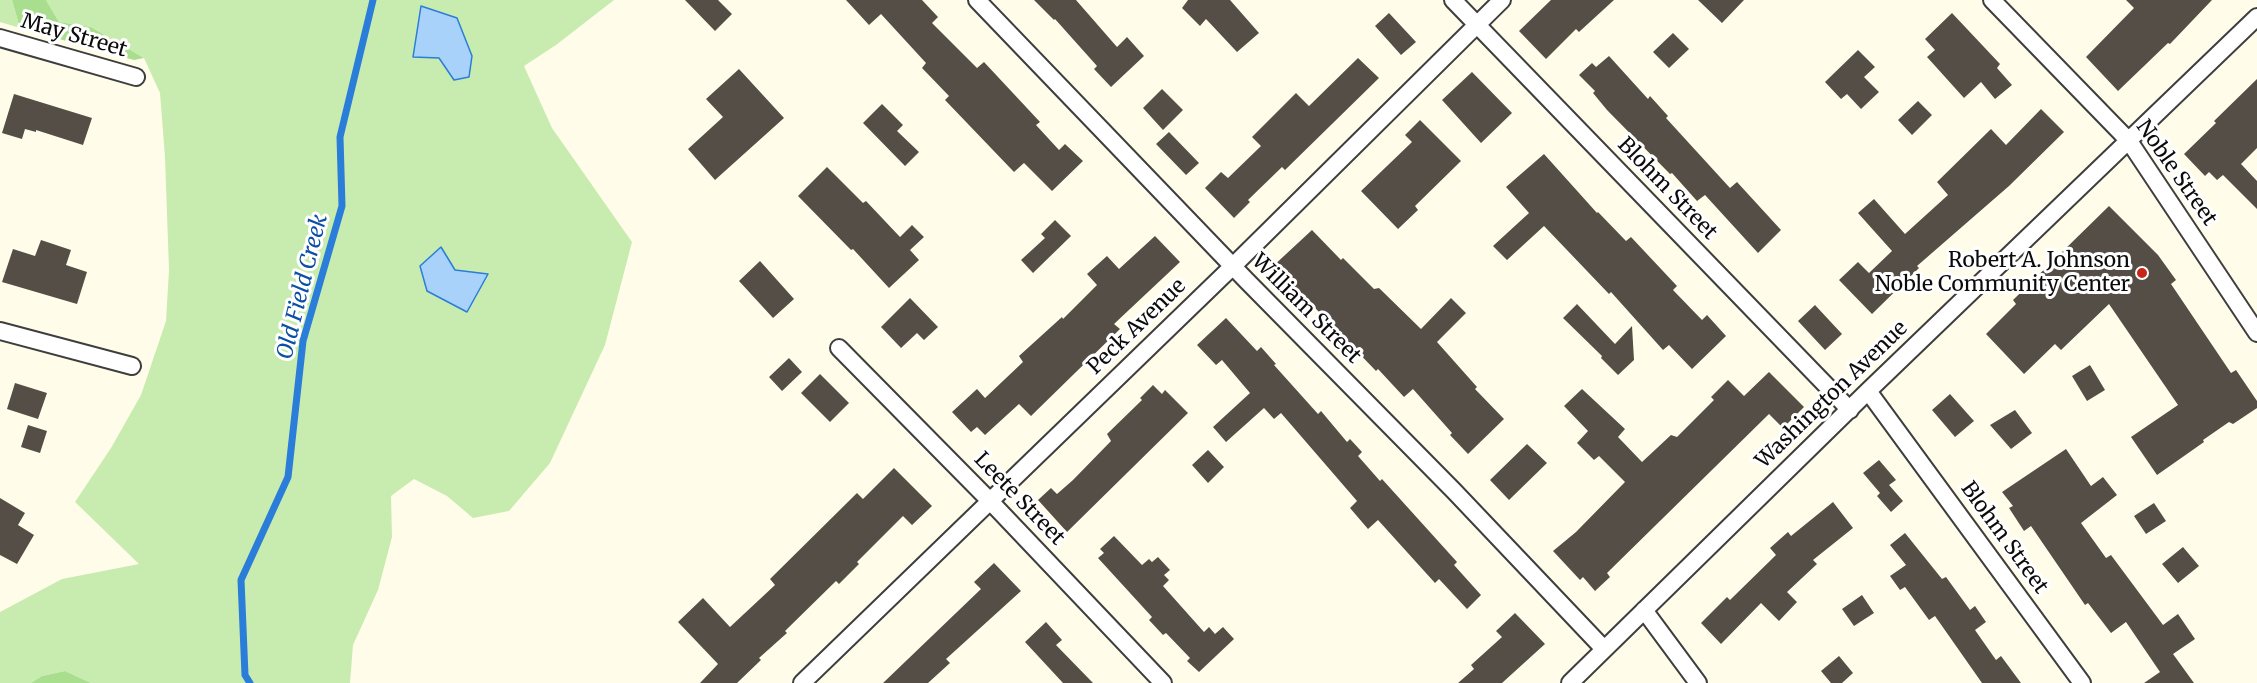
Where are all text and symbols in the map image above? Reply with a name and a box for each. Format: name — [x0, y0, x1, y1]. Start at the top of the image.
street label: May Street — [18, 9, 130, 63]
street label: Noble Street — [2130, 115, 2222, 231]
street label: Blohm Street — [1612, 133, 1722, 245]
water label: Old Field Creek — [272, 212, 334, 362]
place label: Robert A. Johnson Noble Community Center — [1875, 248, 2130, 298]
street label: William Street — [1246, 249, 1366, 369]
marker: Robert A. Johnson Noble Community Center — [2135, 266, 2149, 280]
street label: Peck Avenue — [1083, 274, 1191, 380]
street label: Washington Avenue — [1751, 316, 1913, 474]
street label: Leete Street — [968, 447, 1070, 551]
street label: Blohm Street — [1955, 477, 2053, 599]

